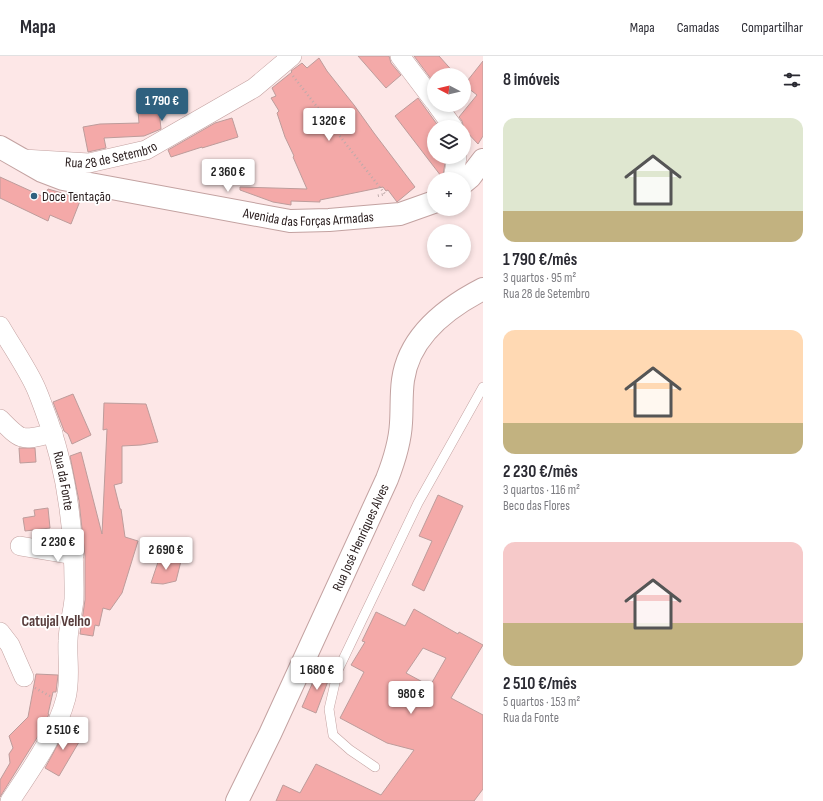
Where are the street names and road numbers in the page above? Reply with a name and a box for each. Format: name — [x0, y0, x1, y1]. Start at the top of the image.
street label: Rua 28 de Setembro — [65, 137, 160, 172]
street label: Avenida das Forças Armadas — [241, 204, 374, 230]
street label: Rua da Fonte — [50, 449, 78, 512]
street label: Rua José Henriques Alves — [328, 481, 392, 594]

